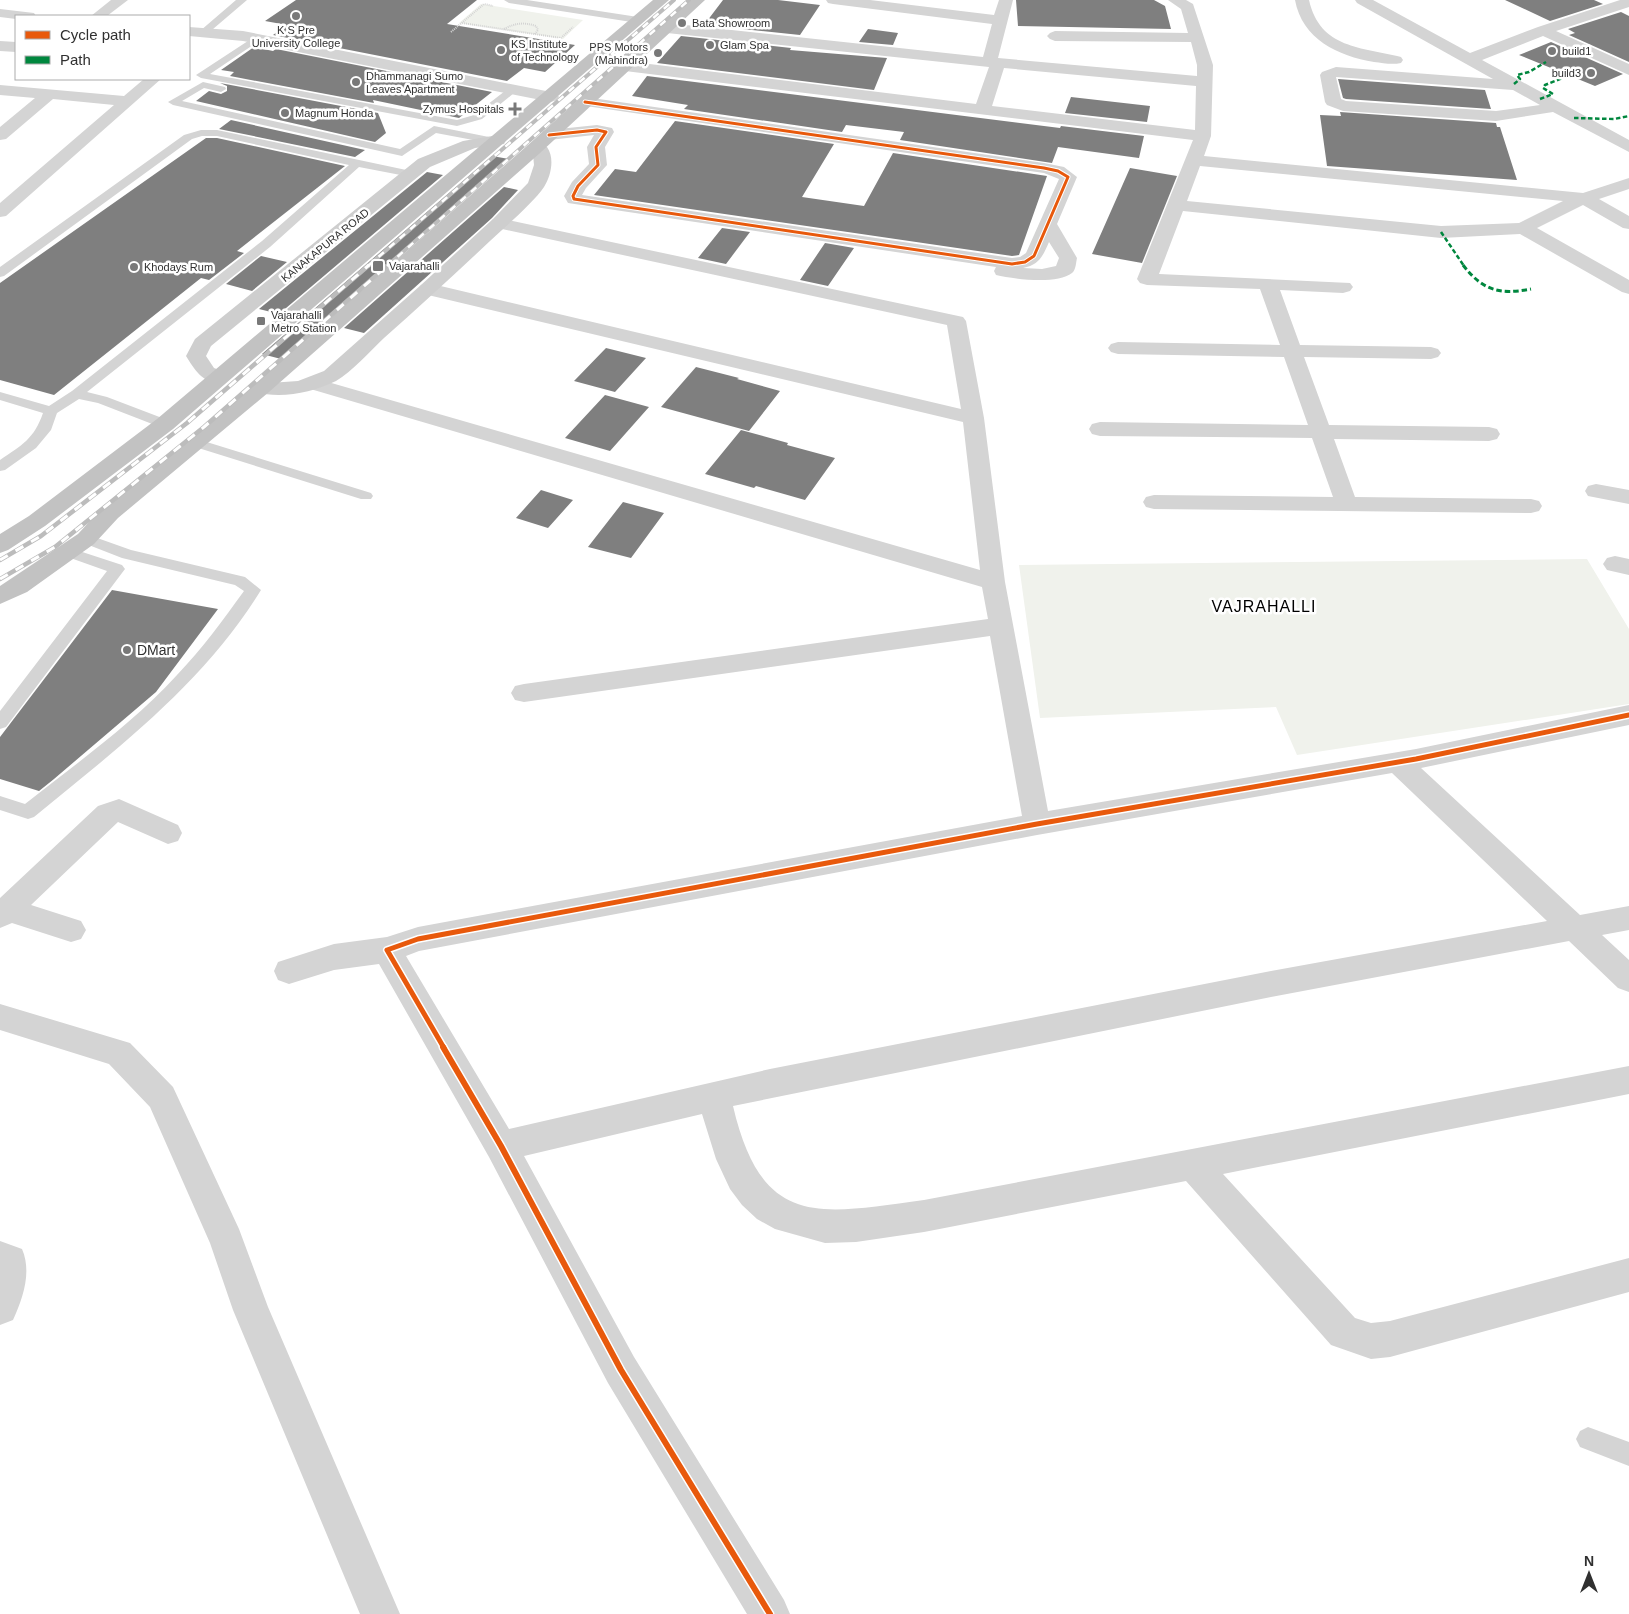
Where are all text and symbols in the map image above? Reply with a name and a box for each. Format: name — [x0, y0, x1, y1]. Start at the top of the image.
marker: K S Pre University College — [290, 10, 302, 22]
legend — [15, 15, 190, 80]
marker: Bata Showroom — [676, 17, 688, 29]
place label: Bata Showroom — [692, 17, 770, 29]
place label: K S Pre University College — [252, 24, 340, 49]
text: Cycle path — [60, 26, 131, 43]
place label: KS Institute of Technology — [511, 38, 579, 63]
marker: Glam Spa — [704, 39, 716, 51]
place label: Glam Spa — [720, 39, 770, 51]
place label: PPS Motors (Mahindra) — [589, 41, 648, 66]
marker: KS Institute of Technology — [495, 44, 507, 56]
marker: build1 — [1546, 45, 1558, 57]
place label: build1 — [1562, 45, 1591, 57]
marker: PPS Motors (Mahindra) — [652, 47, 664, 59]
text: Path — [60, 51, 91, 68]
place label: build3 — [1552, 67, 1581, 79]
marker: build3 — [1585, 67, 1597, 79]
place label: Dhammanagi Sumo Leaves Apartment — [366, 70, 463, 95]
marker: Dhammanagi Sumo Leaves Apartment — [350, 76, 362, 88]
marker: Zymus Hospitals — [508, 102, 522, 116]
place label: Zymus Hospitals — [423, 103, 505, 115]
marker: Magnum Honda — [279, 107, 291, 119]
place label: Magnum Honda — [295, 107, 374, 119]
street label: KANAKAPURA ROAD — [279, 206, 371, 284]
marker: Vajarahalli — [371, 259, 385, 273]
place label: Vajarahalli — [389, 260, 440, 272]
marker: Khodays Rum — [128, 261, 140, 273]
place label: Khodays Rum — [144, 261, 213, 273]
place label: Vajarahalli Metro Station — [271, 309, 336, 334]
marker: Vajarahalli Metro Station — [255, 315, 267, 327]
district label: VAJRAHALLI — [1212, 598, 1316, 615]
place label: DMart — [137, 642, 175, 658]
marker: DMart — [121, 644, 133, 656]
north arrow — [1564, 1549, 1614, 1599]
text: N — [1584, 1553, 1594, 1569]

